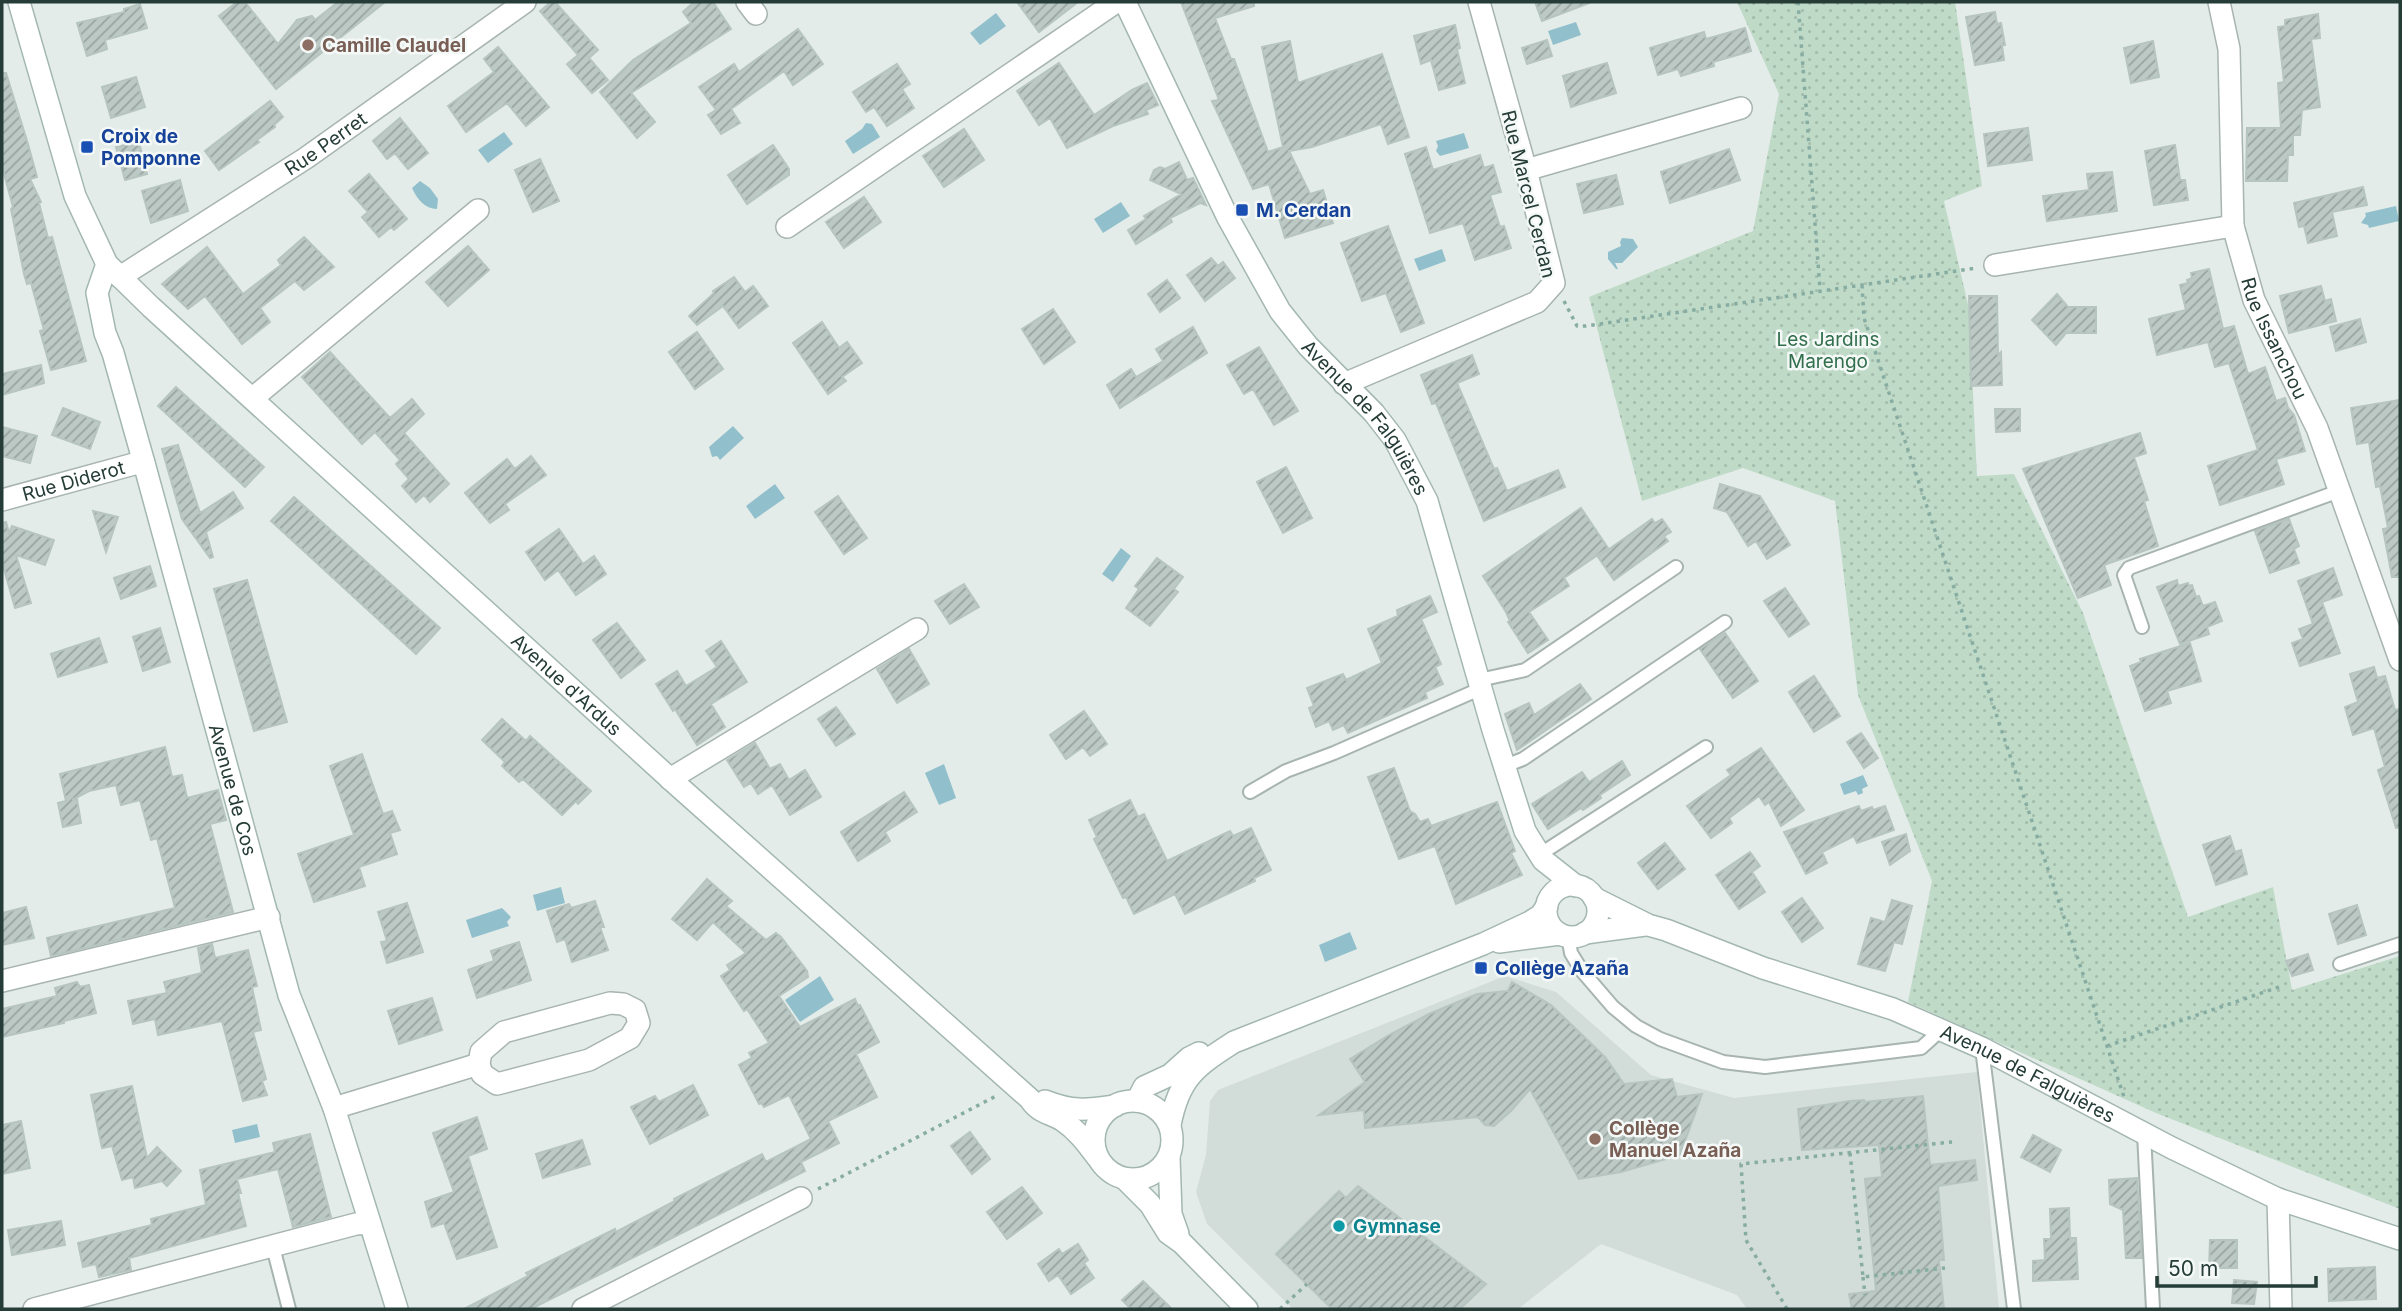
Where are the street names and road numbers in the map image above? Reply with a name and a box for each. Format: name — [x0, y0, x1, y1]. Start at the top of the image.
street label: Rue Perret — [281, 108, 371, 181]
street label: Rue Marcel Cerdan — [1497, 108, 1560, 280]
street label: Rue Issanchou — [2236, 275, 2312, 403]
street label: Avenue de Falguières — [1297, 335, 1433, 499]
street label: Rue Diderot — [20, 456, 127, 506]
street label: Avenue d'Ardus — [506, 629, 626, 741]
street label: Avenue de Cos — [204, 722, 261, 858]
street label: Avenue de Falguières — [1937, 1020, 2119, 1128]

